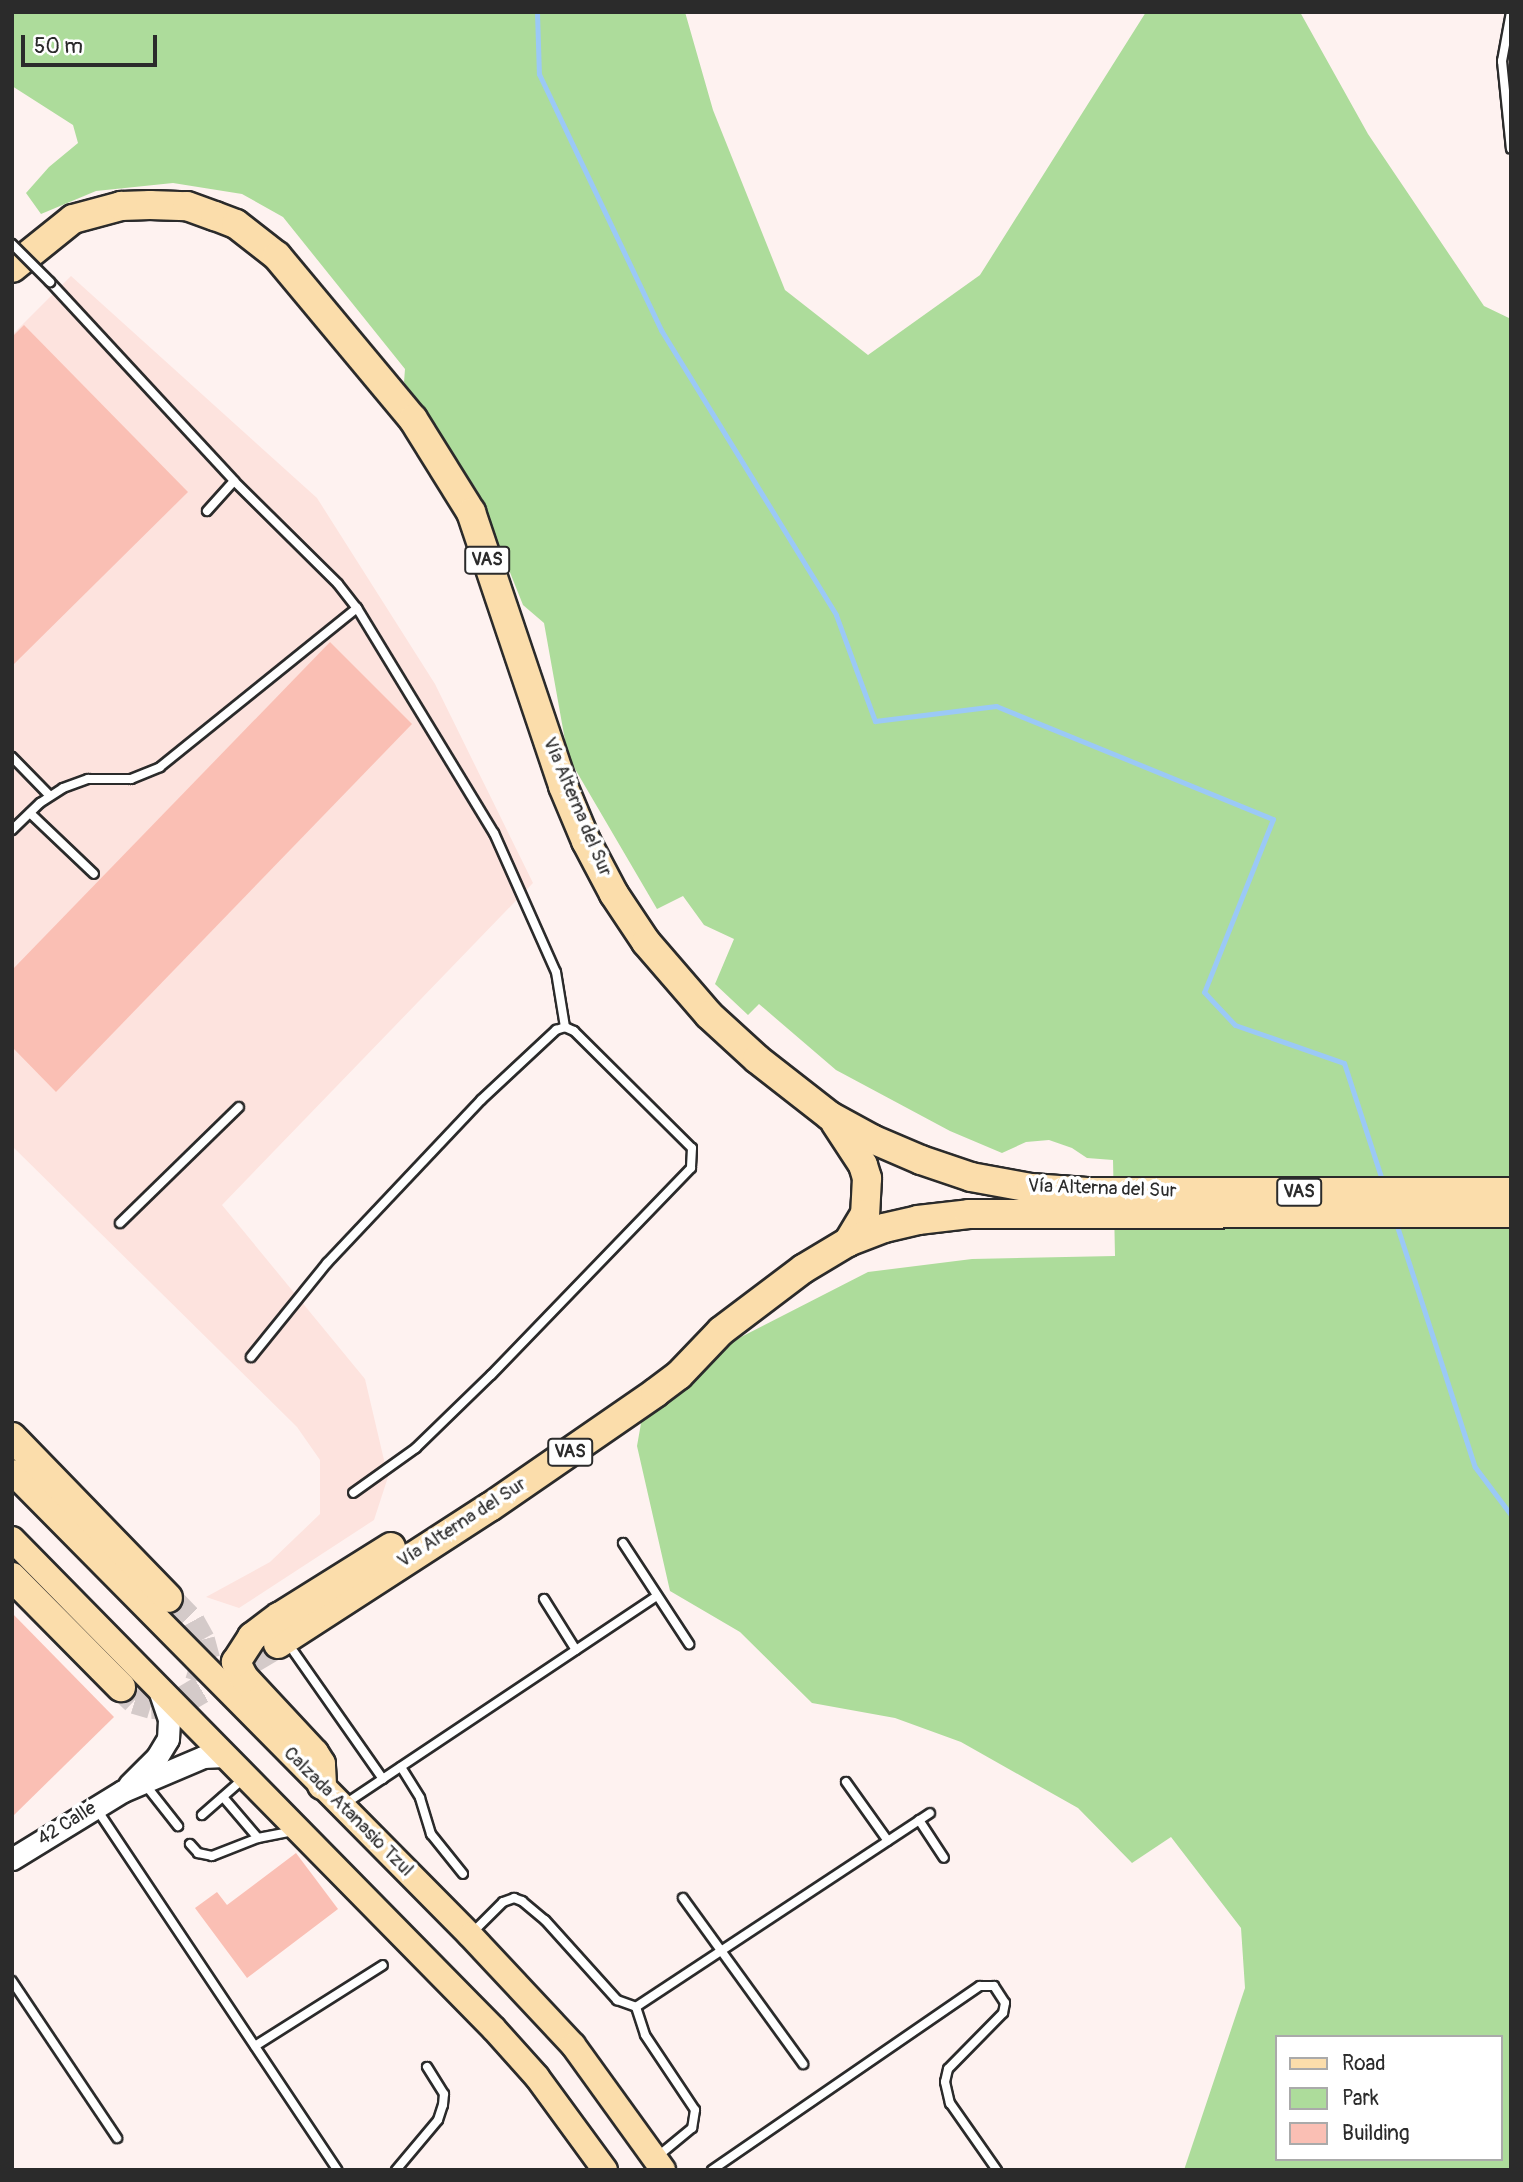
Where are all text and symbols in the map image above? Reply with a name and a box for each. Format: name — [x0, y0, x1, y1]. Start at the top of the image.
scale bar — [24, 21, 161, 65]
text: 50 m — [34, 33, 83, 60]
road number: VAS — [462, 546, 512, 574]
street label: Vía Alterna del Sur — [537, 734, 617, 880]
street label: Vía Alterna del Sur — [1027, 1175, 1177, 1203]
road number: VAS — [1274, 1177, 1324, 1206]
road number: VAS — [546, 1437, 594, 1466]
street label: Vía Alterna del Sur — [393, 1473, 531, 1573]
street label: Calzada Atanasio Tzul — [278, 1742, 418, 1882]
street label: 42 Calle — [34, 1797, 100, 1851]
legend — [1274, 2035, 1502, 2161]
text: Road — [1342, 2050, 1386, 2077]
text: Park — [1342, 2085, 1379, 2112]
text: Building — [1342, 2120, 1409, 2147]

